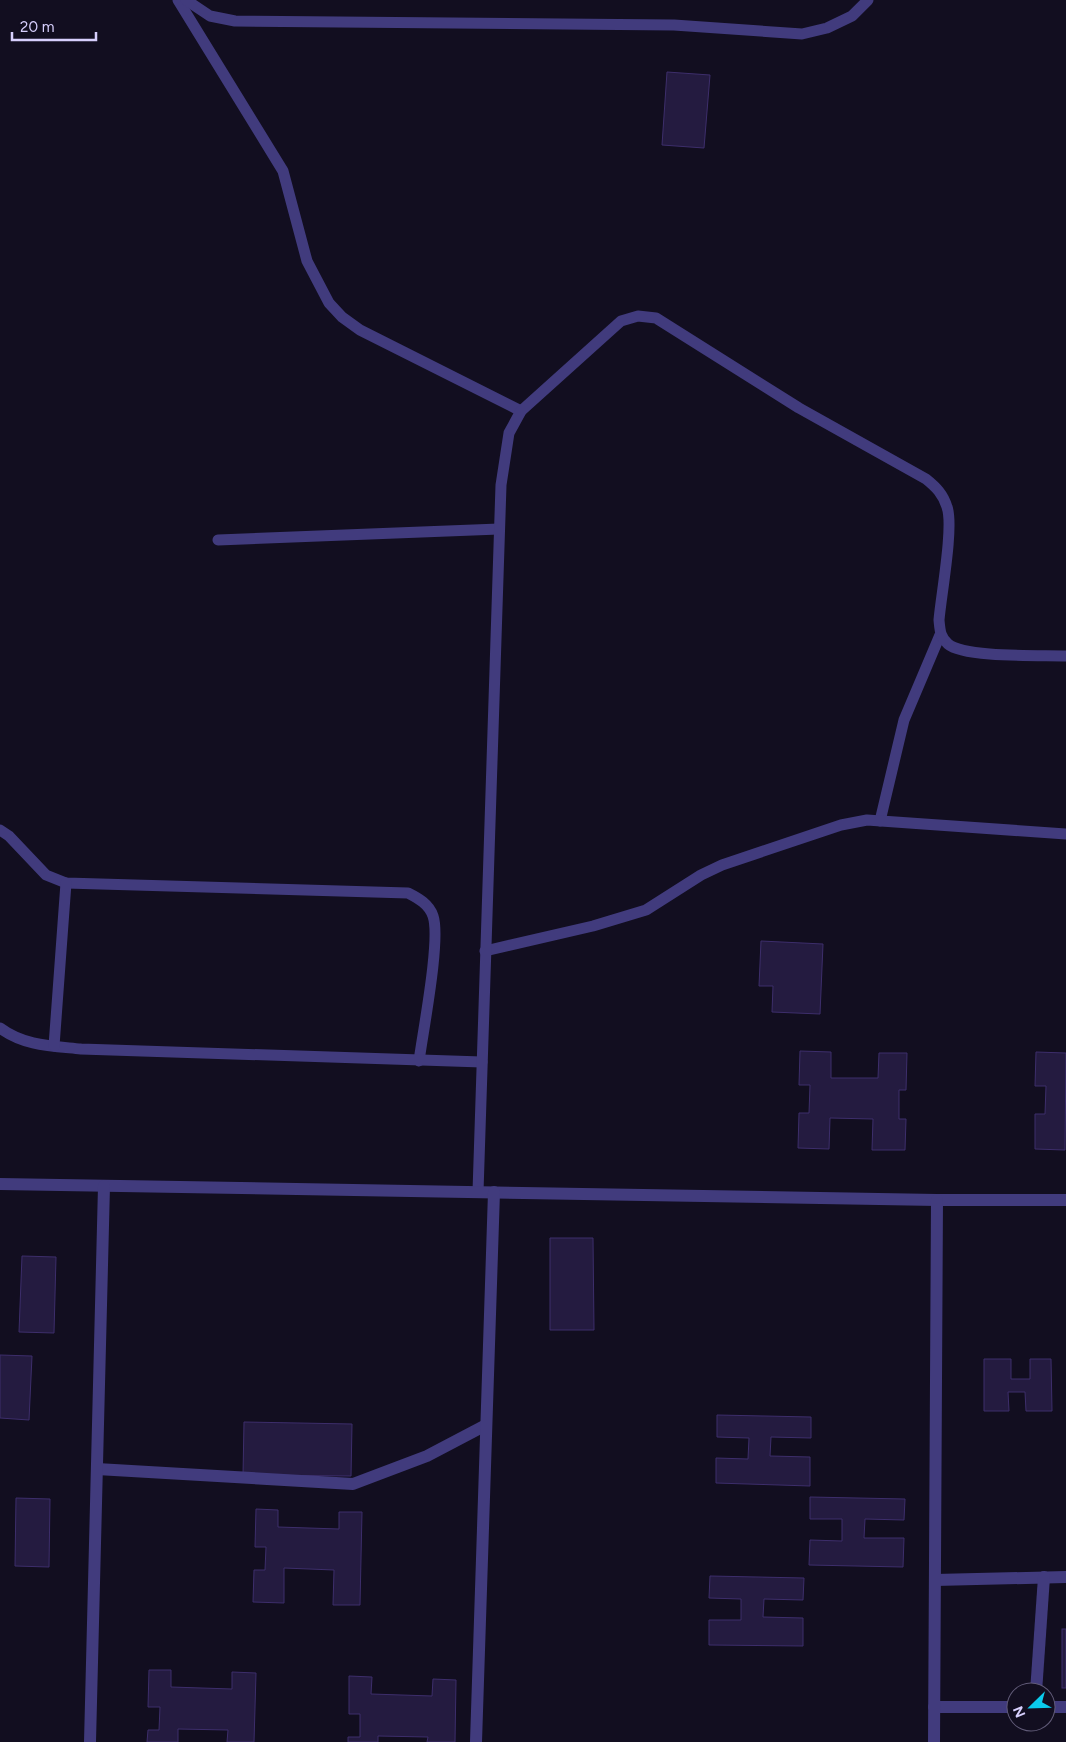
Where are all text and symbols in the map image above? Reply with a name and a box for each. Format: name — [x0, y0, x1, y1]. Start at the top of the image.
scale bar — [12, 10, 96, 42]
text: 20 m — [20, 18, 54, 36]
north arrow — [1006, 1682, 1056, 1732]
text: N — [1010, 1704, 1029, 1720]

